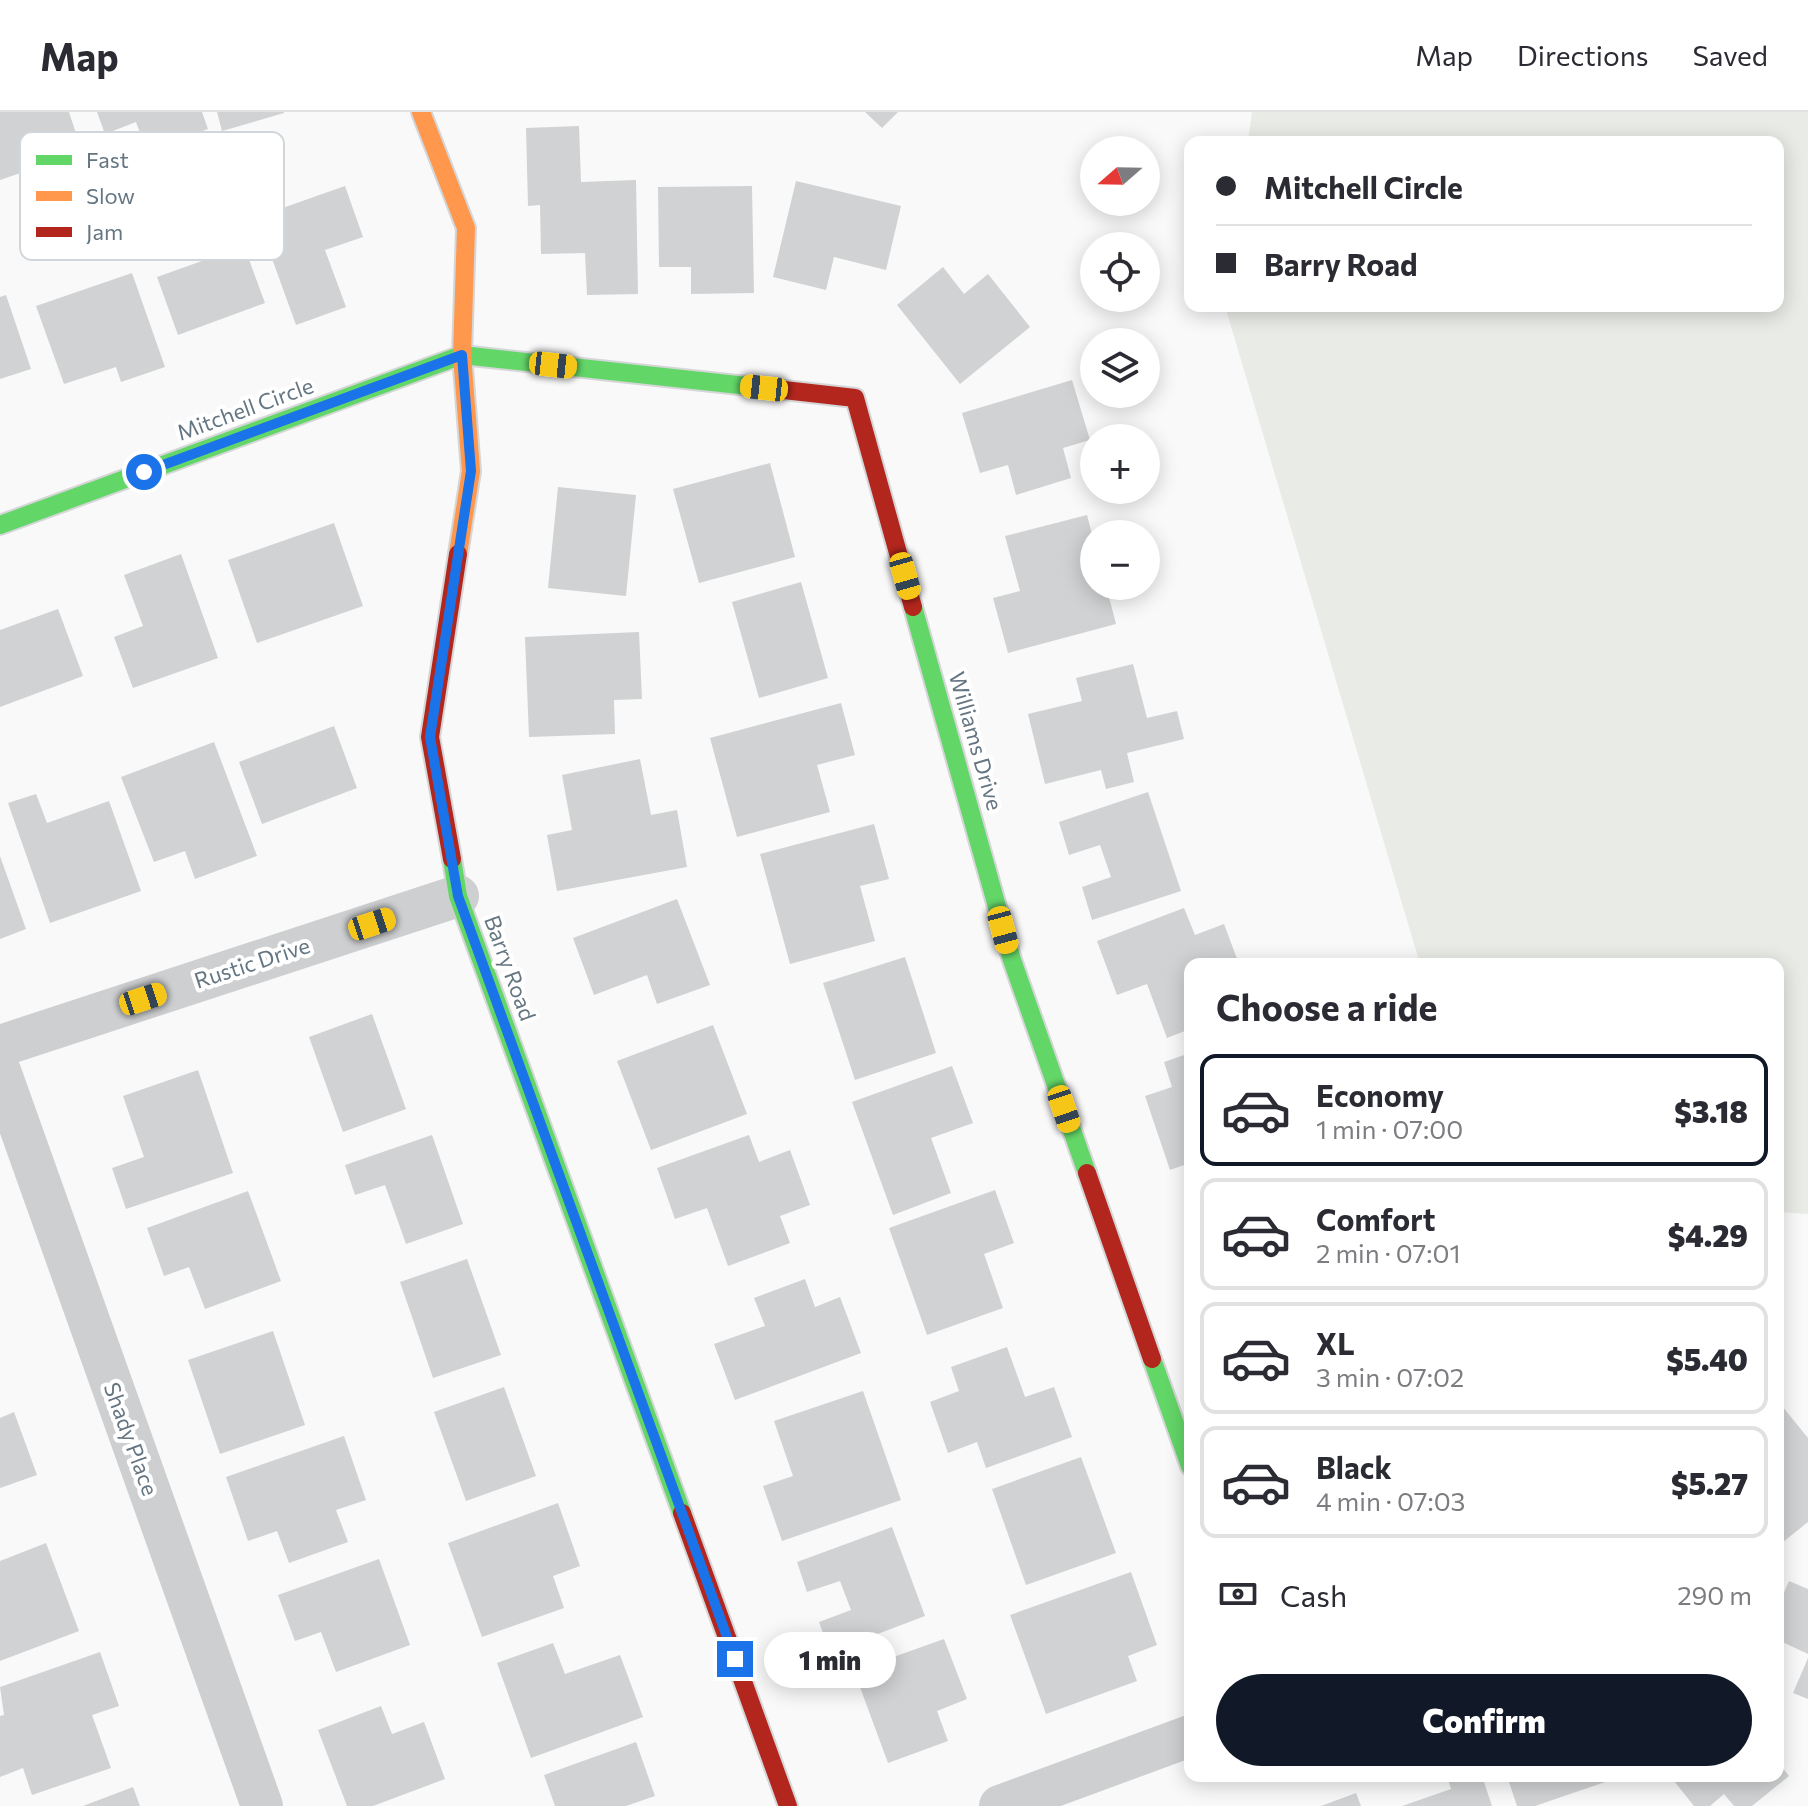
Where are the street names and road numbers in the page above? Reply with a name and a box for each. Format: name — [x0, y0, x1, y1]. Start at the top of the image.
street label: Mitchell Circle — [173, 371, 317, 446]
street label: Williams Drive — [944, 668, 1009, 813]
street label: Barry Road — [479, 911, 542, 1024]
street label: Rustic Drive — [191, 931, 313, 994]
street label: Shady Place — [98, 1378, 164, 1499]

